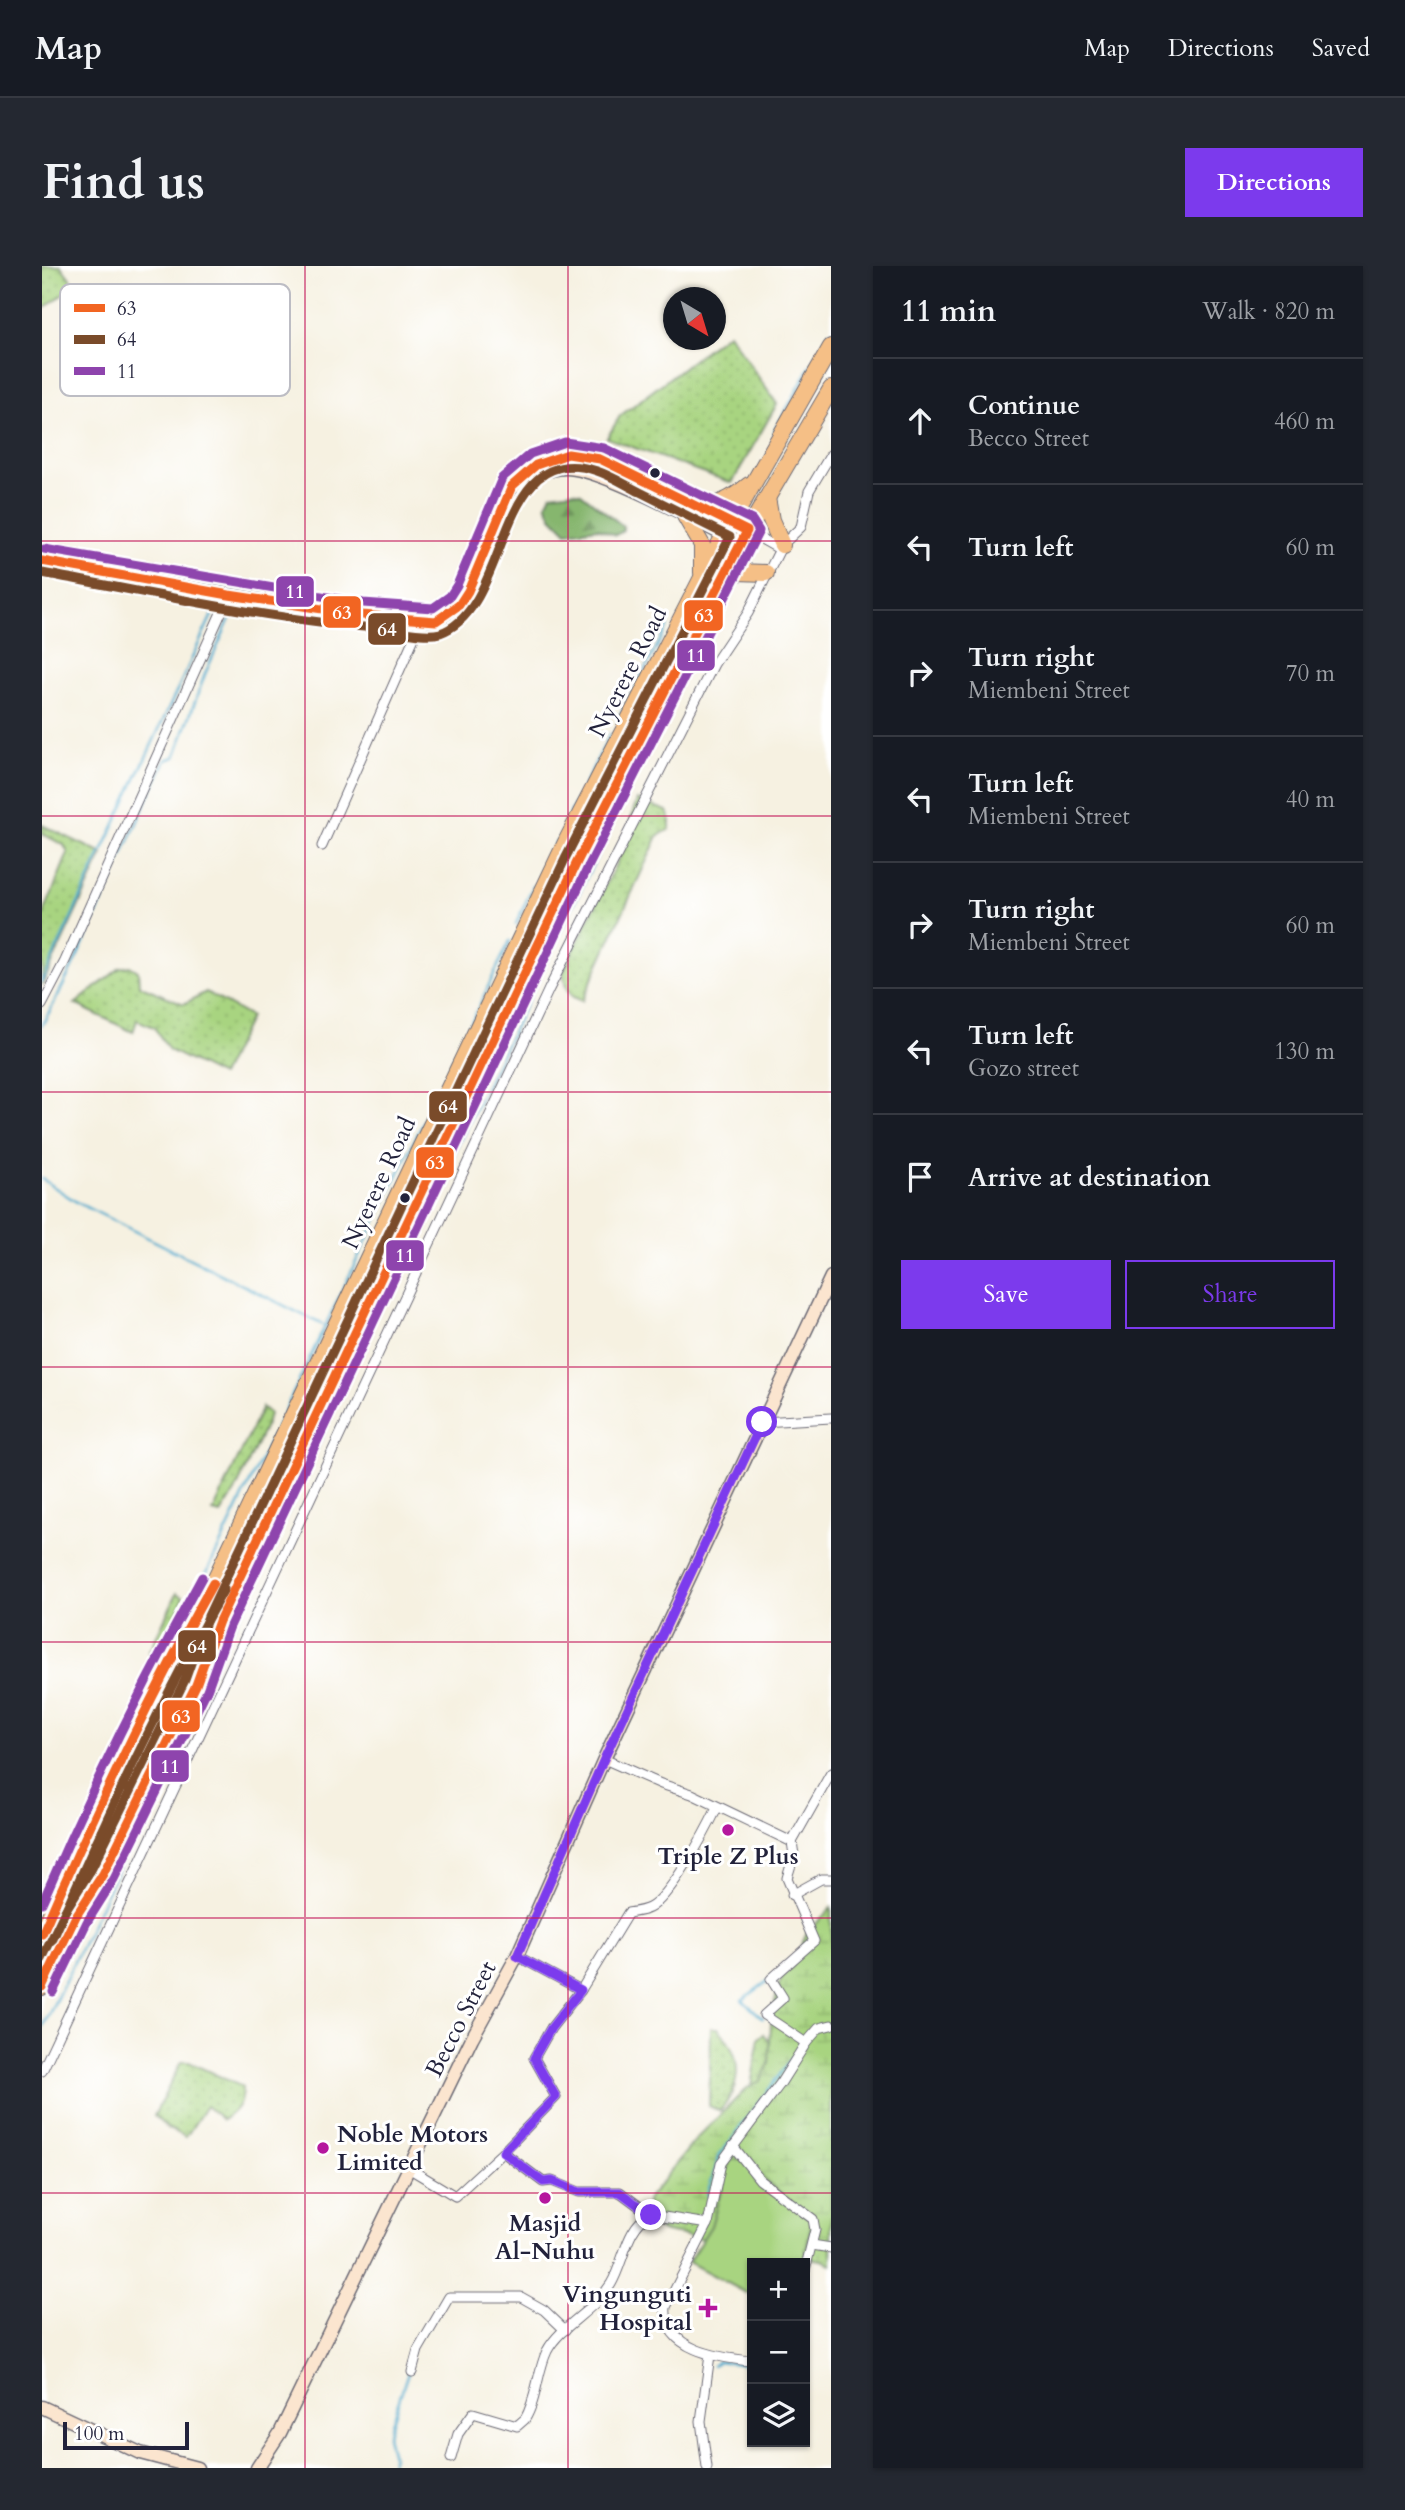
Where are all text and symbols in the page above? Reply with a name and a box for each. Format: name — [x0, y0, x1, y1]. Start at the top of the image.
text: Map — [35, 26, 102, 71]
text: Map — [1084, 32, 1130, 65]
text: Directions — [1168, 32, 1274, 65]
text: Saved — [1312, 32, 1370, 65]
button: Directions — [1185, 148, 1363, 217]
text: Find us — [42, 149, 205, 216]
legend — [60, 284, 290, 396]
north arrow — [663, 287, 726, 350]
text: 11 min — [901, 291, 996, 332]
text: 63 — [117, 296, 136, 322]
text: Walk · 820 m — [1202, 296, 1335, 327]
text: 64 — [117, 327, 137, 353]
text: 11 — [117, 359, 136, 385]
text: Continue — [968, 388, 1080, 423]
icon: ahead — [901, 402, 939, 440]
text: 460 m — [1274, 406, 1335, 437]
text: Becco Street — [968, 423, 1089, 454]
unlabelled marker — [648, 466, 662, 480]
icon: left — [901, 528, 939, 566]
text: Turn left — [968, 530, 1073, 565]
text: 60 m — [1286, 532, 1335, 563]
line badge: 11 — [275, 575, 315, 608]
text: 11 — [285, 579, 305, 605]
line badge: 63 — [322, 595, 362, 629]
line badge: 63 — [683, 599, 724, 632]
text: 63 — [332, 600, 352, 626]
street label: Nyerere Road — [581, 601, 675, 743]
text: 63 — [694, 603, 714, 629]
line badge: 64 — [367, 612, 407, 646]
text: 64 — [377, 617, 397, 643]
line badge: 11 — [676, 639, 716, 672]
text: Turn right — [968, 640, 1095, 675]
text: 11 — [686, 643, 706, 669]
icon: right — [901, 654, 939, 692]
text: 70 m — [1286, 658, 1335, 689]
text: Miembeni Street — [968, 675, 1130, 706]
text: Turn left — [968, 766, 1073, 801]
icon: left — [901, 780, 939, 818]
text: 40 m — [1286, 784, 1335, 815]
text: Miembeni Street — [968, 801, 1130, 832]
text: Turn right — [968, 892, 1095, 927]
icon: right — [901, 906, 939, 944]
text: 60 m — [1286, 910, 1335, 941]
text: Miembeni Street — [968, 927, 1130, 958]
text: Turn left — [968, 1018, 1073, 1053]
icon: left — [901, 1032, 939, 1070]
text: 130 m — [1274, 1036, 1335, 1067]
text: Gozo street — [968, 1053, 1079, 1084]
line badge: 64 — [428, 1090, 468, 1123]
text: 64 — [438, 1094, 458, 1120]
street label: Nyerere Road — [334, 1111, 424, 1255]
line badge: 63 — [415, 1146, 455, 1179]
text: 63 — [425, 1150, 445, 1176]
icon: arrive — [901, 1158, 939, 1196]
text: Arrive at destination — [968, 1160, 1211, 1195]
unlabelled marker — [398, 1191, 412, 1205]
line badge: 11 — [385, 1239, 425, 1272]
text: 11 — [395, 1243, 415, 1269]
button: Save — [901, 1260, 1111, 1329]
button: Share — [1125, 1260, 1335, 1329]
route start — [746, 1406, 777, 1437]
line badge: 64 — [177, 1629, 217, 1663]
text: 64 — [187, 1634, 207, 1660]
line badge: 63 — [161, 1699, 201, 1733]
text: 63 — [171, 1704, 191, 1730]
line badge: 11 — [150, 1749, 190, 1783]
text: 11 — [160, 1754, 180, 1780]
marker: Triple Z Plus — [720, 1822, 736, 1838]
place label: Triple Z Plus — [657, 1840, 799, 1873]
street label: Becco Street — [418, 1955, 505, 2083]
place label: Noble Motors Limited — [337, 2118, 488, 2179]
marker: Noble Motors Limited — [315, 2140, 331, 2156]
marker: Masjid Al-Nuhu — [537, 2190, 553, 2206]
route end — [635, 2199, 666, 2230]
place label: Masjid Al-Nuhu — [495, 2207, 595, 2268]
map controls — [747, 2258, 810, 2447]
button: + — [747, 2258, 810, 2321]
place label: Vingunguti Hospital — [562, 2278, 692, 2339]
marker: Vingunguti Hospital — [698, 2298, 718, 2318]
button: − — [747, 2321, 810, 2384]
button: layers — [747, 2384, 810, 2447]
scale bar — [63, 2419, 189, 2451]
text: 100 m — [74, 2421, 124, 2447]

